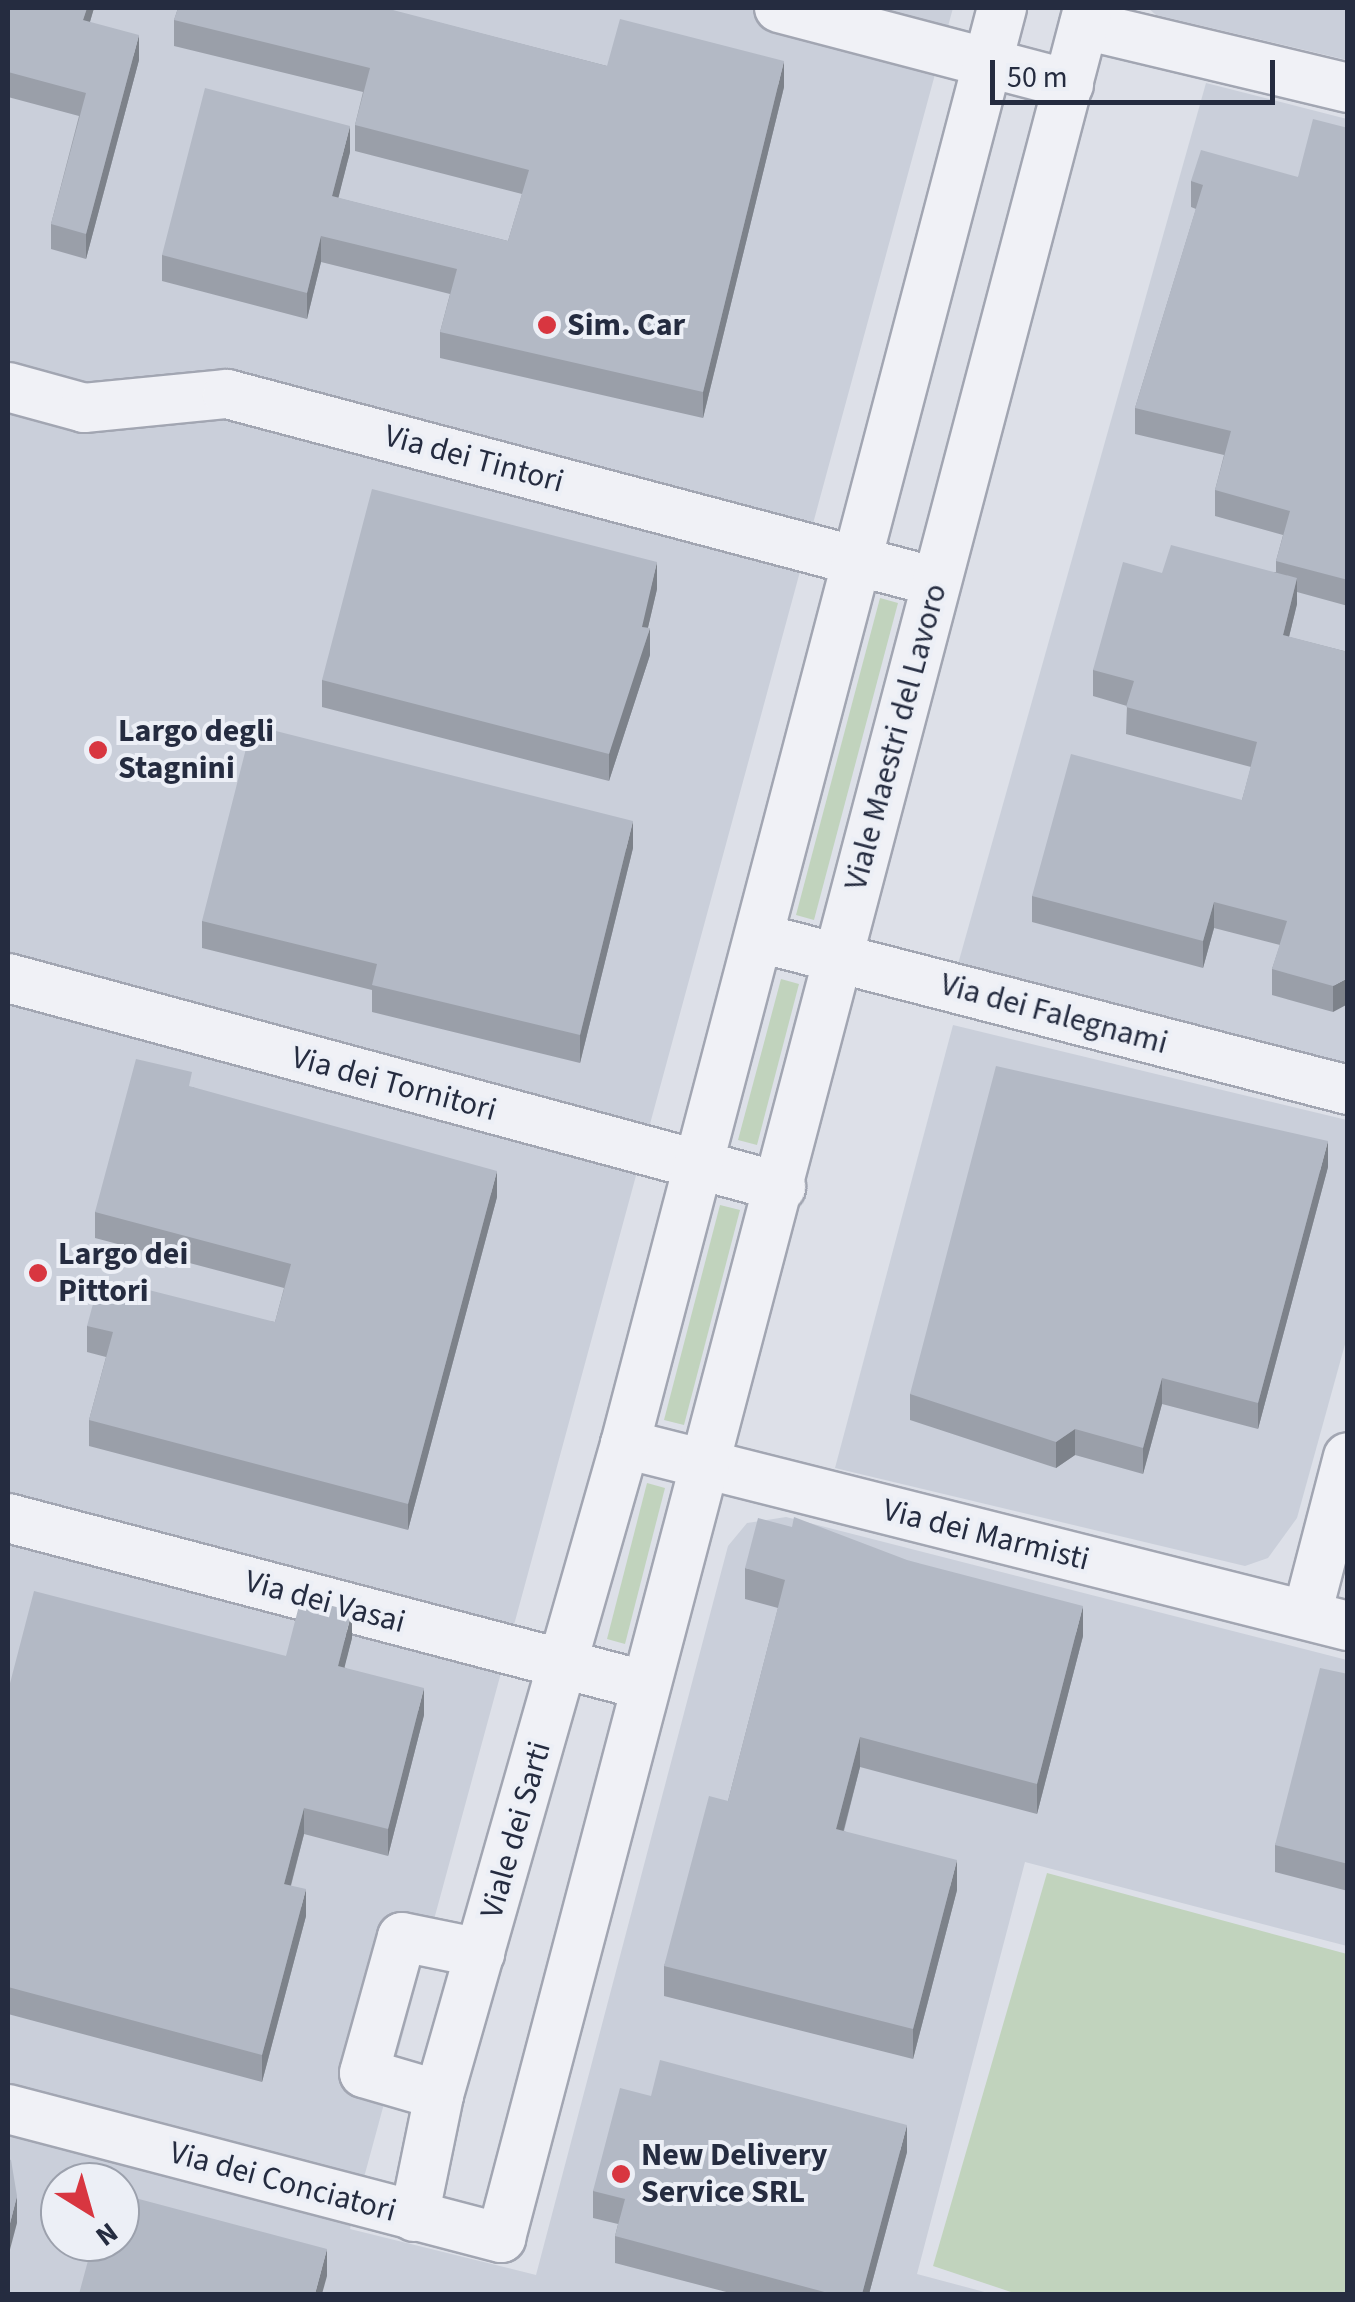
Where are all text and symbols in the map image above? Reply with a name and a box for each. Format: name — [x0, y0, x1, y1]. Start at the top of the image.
scale bar — [995, 40, 1280, 102]
text: 50 m — [1007, 56, 1068, 99]
place label: Sim. Car — [567, 306, 685, 344]
marker: Sim. Car — [536, 314, 558, 336]
street label: Via dei Tintori — [380, 417, 568, 501]
street label: Viale Maestri del Lavoro — [837, 580, 955, 894]
place label: Largo degli Stagnini — [118, 713, 274, 788]
marker: Largo degli Stagnini — [87, 739, 109, 761]
street label: Via dei Falegnami — [936, 965, 1172, 1063]
street label: Via dei Tornitori — [287, 1038, 501, 1130]
place label: Largo dei Pittori — [58, 1236, 188, 1311]
marker: Largo dei Pittori — [27, 1262, 49, 1284]
street label: Via dei Marmisti — [879, 1491, 1093, 1579]
street label: Via dei Vasai — [241, 1562, 409, 1642]
street label: Viale dei Sarti — [472, 1737, 560, 1923]
street label: Via dei Conciatori — [166, 2133, 400, 2231]
place label: New Delivery Service SRL — [641, 2137, 827, 2212]
north arrow — [40, 2162, 140, 2262]
marker: New Delivery Service SRL — [610, 2163, 632, 2185]
text: N — [87, 2213, 126, 2256]

